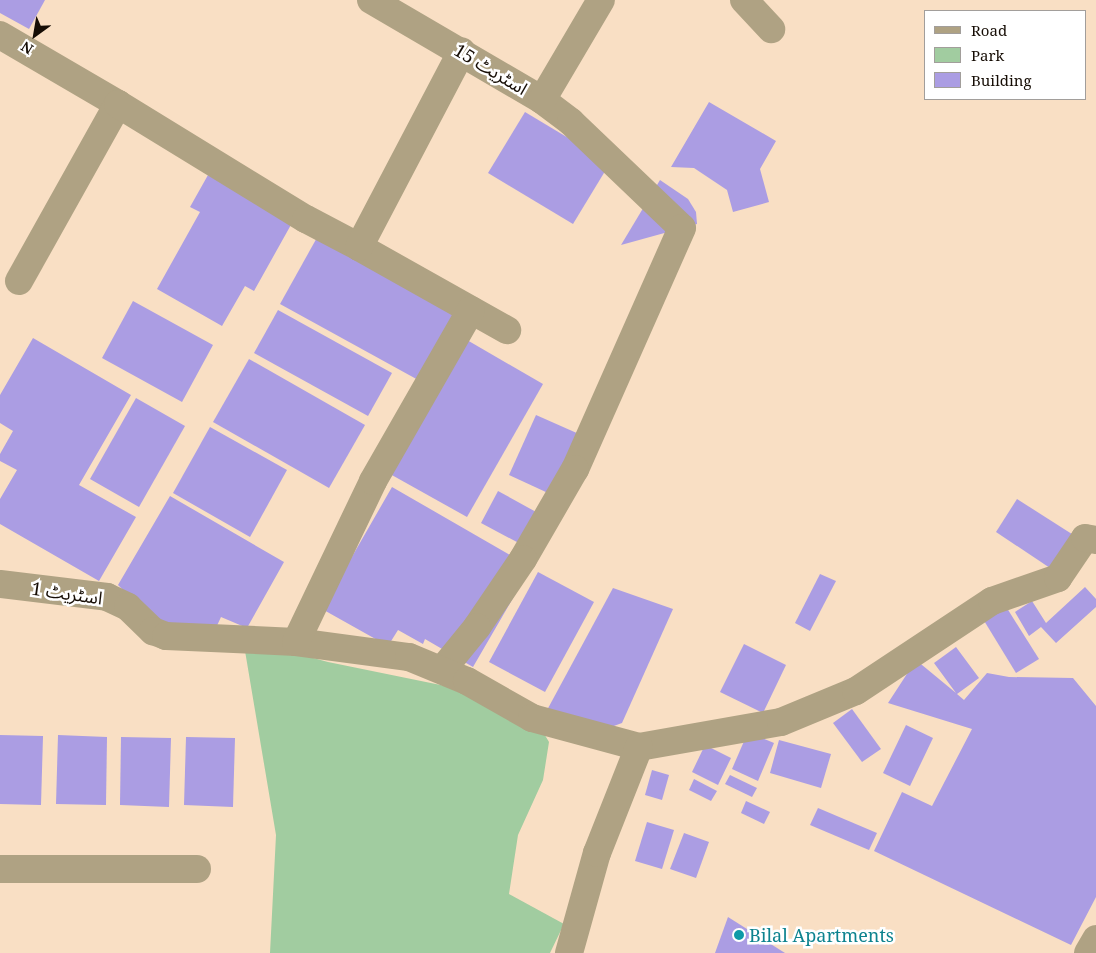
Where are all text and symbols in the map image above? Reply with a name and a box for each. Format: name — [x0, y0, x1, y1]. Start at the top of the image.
north arrow — [10, 10, 60, 60]
legend — [924, 10, 1086, 100]
text: Road — [971, 20, 1007, 40]
text: N — [17, 37, 37, 59]
street label: اسٹریٹ 15 — [450, 39, 532, 99]
text: Park — [971, 45, 1004, 65]
text: Building — [971, 70, 1032, 90]
street label: اسٹریٹ 1 — [30, 577, 104, 609]
place label: Bilal Apartments — [749, 924, 894, 946]
marker: Bilal Apartments — [733, 929, 745, 941]

